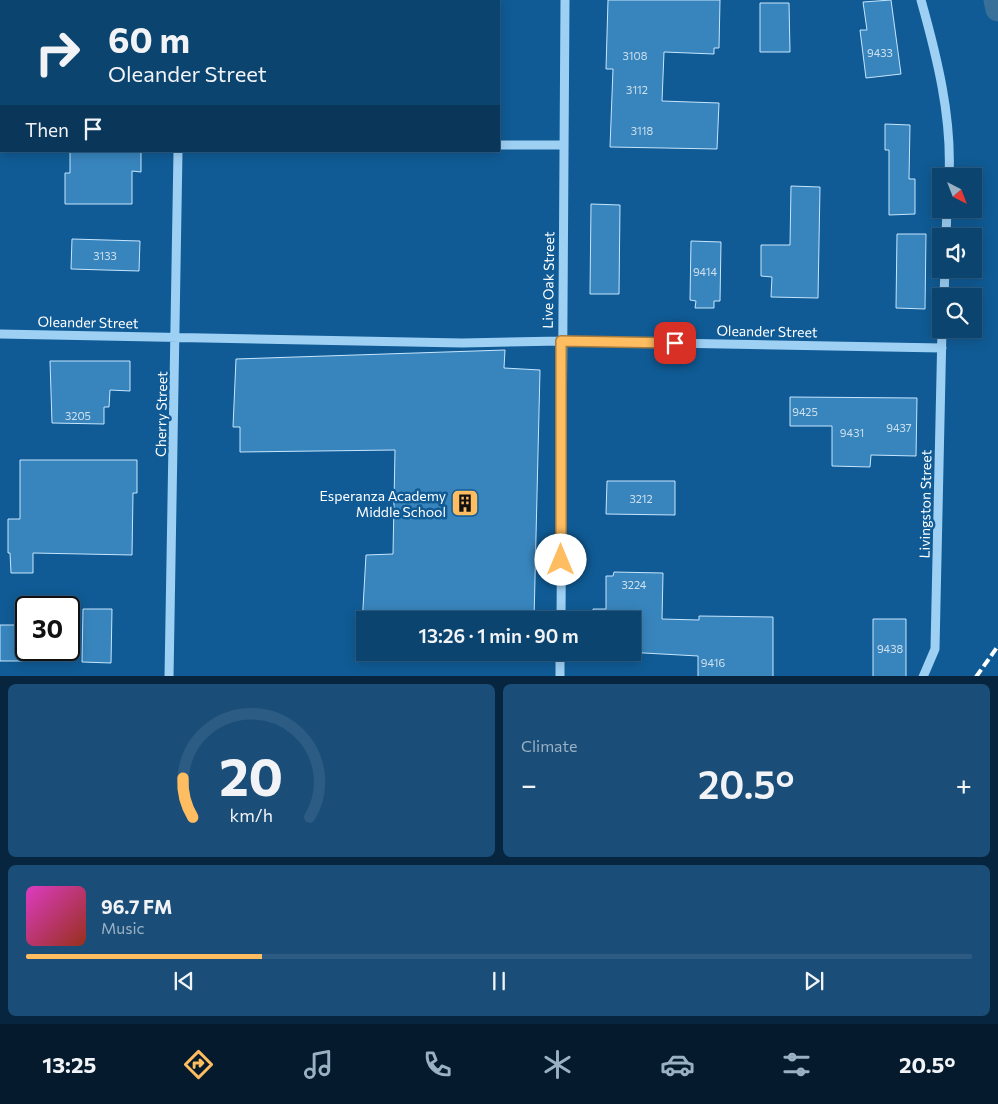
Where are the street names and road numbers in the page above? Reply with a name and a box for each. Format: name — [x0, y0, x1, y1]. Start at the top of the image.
street label: Live Oak Street — [539, 231, 557, 329]
street label: Oleander Street — [37, 313, 139, 331]
street label: Oleander Street — [716, 322, 818, 340]
street label: Cherry Street — [152, 371, 170, 457]
street label: Livingston Street — [916, 449, 934, 558]

